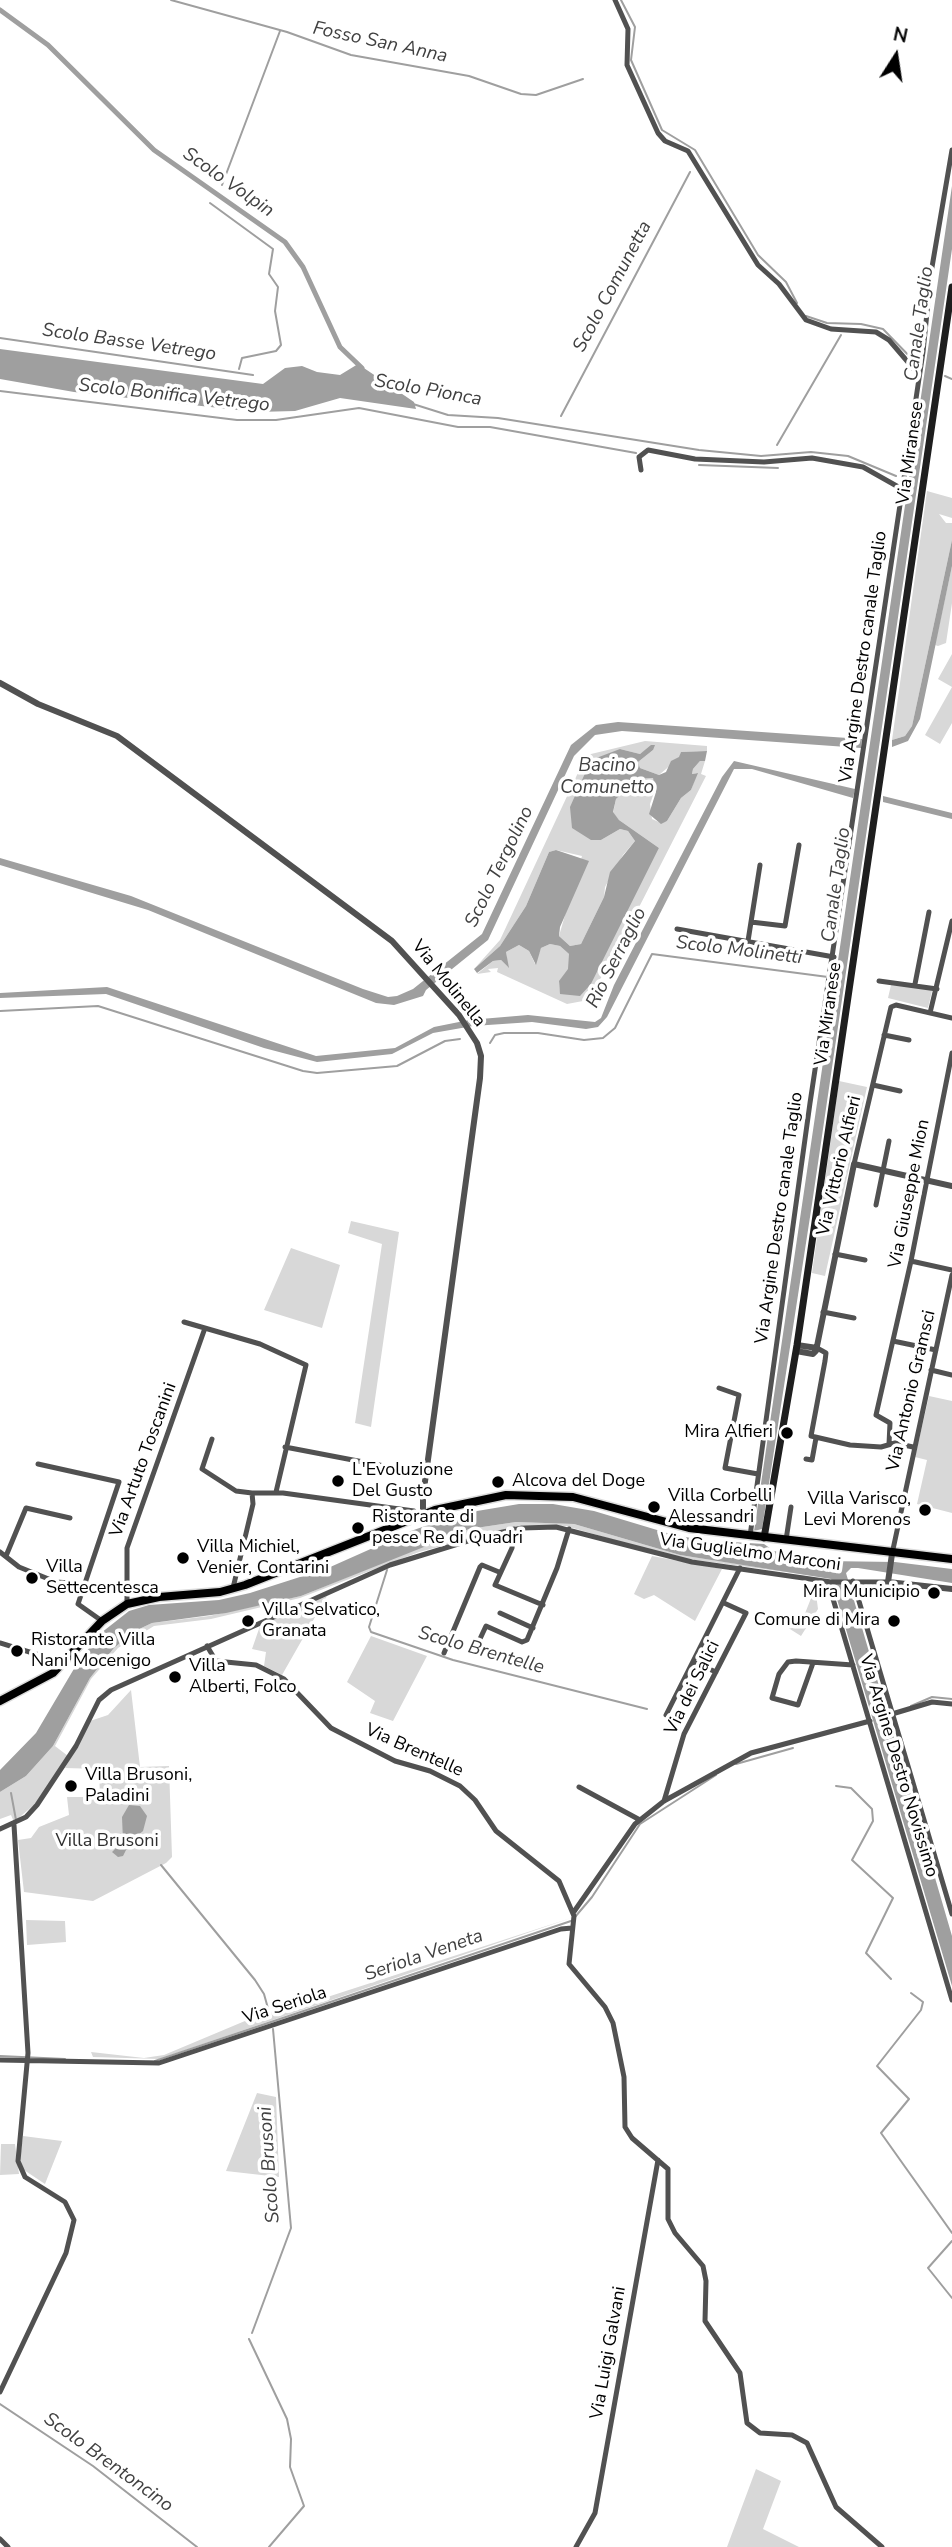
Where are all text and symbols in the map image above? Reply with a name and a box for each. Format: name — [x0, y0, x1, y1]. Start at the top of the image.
water label: Fosso San Anna — [310, 18, 450, 68]
north arrow — [861, 21, 931, 91]
text: N — [891, 21, 910, 50]
water label: Scolo Volpin — [178, 143, 278, 223]
water label: Scolo Comunetta — [569, 217, 657, 357]
water label: Canale Taglio — [901, 265, 939, 383]
water label: Scolo Basse Vetrego — [41, 320, 217, 366]
water label: Scolo Pionca — [373, 370, 483, 412]
water label: Scolo Bonifica Vetrego — [77, 375, 271, 417]
street label: Via Miranese — [893, 400, 929, 506]
street label: Via Argine Destro canale Taglio — [836, 530, 892, 784]
water label: Bacino Comunetto — [560, 755, 654, 799]
water label: Scolo Tergolino — [461, 803, 539, 931]
water label: Canale Taglio — [818, 826, 856, 944]
water label: Rio Serraglio — [582, 904, 652, 1012]
water label: Scolo Molinetti — [675, 932, 803, 970]
street label: Via Molinella — [406, 936, 490, 1032]
street label: Via Miranese — [811, 961, 847, 1067]
street label: Via Argine Destro canale Taglio — [752, 1091, 808, 1345]
street label: Via Vittorio Alfieri — [813, 1094, 867, 1238]
street label: Via Giuseppe Mion — [885, 1118, 935, 1270]
street label: Via Antonio Gramsci — [883, 1308, 941, 1474]
street label: Via Artuto Toscanini — [106, 1380, 182, 1540]
place label: Mira Alfieri — [684, 1422, 773, 1444]
marker: Mira Alfieri — [779, 1425, 795, 1441]
place label: L'Evoluzione Del Gusto — [352, 1460, 453, 1502]
place label: Alcova del Doge — [512, 1471, 645, 1493]
marker: L'Evoluzione Del Gusto — [330, 1473, 346, 1489]
marker: Alcova del Doge — [490, 1474, 506, 1490]
place label: Villa Corbelli Alessandri — [668, 1486, 772, 1528]
place label: Villa Varisco, Levi Morenos — [804, 1489, 911, 1532]
marker: Villa Corbelli Alessandri — [646, 1499, 662, 1515]
marker: Villa Varisco, Levi Morenos — [917, 1502, 933, 1518]
place label: Ristorante di pesce Re di Quadri — [372, 1507, 523, 1550]
marker: Ristorante di pesce Re di Quadri — [350, 1520, 366, 1536]
street label: Via Guglielmo Marconi — [658, 1530, 842, 1576]
place label: Villa Michiel, Venier, Contarini — [197, 1537, 329, 1580]
marker: Villa Michiel, Venier, Contarini — [175, 1550, 191, 1566]
place label: Villa Settecentesca — [46, 1557, 159, 1600]
marker: Villa Settecentesca — [24, 1570, 40, 1586]
place label: Mira Municipio — [803, 1582, 920, 1604]
marker: Mira Municipio — [926, 1585, 942, 1601]
place label: Villa Selvatico, Granata — [262, 1600, 380, 1642]
place label: Comune di Mira — [754, 1610, 880, 1632]
marker: Villa Selvatico, Granata — [240, 1613, 256, 1629]
marker: Comune di Mira — [886, 1613, 902, 1629]
water label: Scolo Brentelle — [415, 1622, 547, 1680]
place label: Ristorante Villa Nani Mocenigo — [31, 1630, 155, 1672]
street label: Via dei Salici — [661, 1637, 725, 1739]
marker: Ristorante Villa Nani Mocenigo — [9, 1643, 25, 1659]
street label: Via Argine Destro Novissimo — [854, 1652, 942, 1880]
place label: Villa Alberti, Folco — [189, 1656, 297, 1698]
marker: Villa Alberti, Folco — [167, 1669, 183, 1685]
street label: Via Brentelle — [362, 1720, 466, 1782]
place label: Villa Brusoni, Paladini — [85, 1765, 192, 1808]
marker: Villa Brusoni, Paladini — [63, 1778, 79, 1794]
park label: Villa Brusoni — [55, 1831, 159, 1853]
water label: Seriola Veneta — [362, 1925, 486, 1987]
street label: Via Seriola — [240, 1982, 330, 2030]
water label: Scolo Brusoni — [255, 2106, 285, 2224]
street label: Via Luigi Galvani — [587, 2285, 631, 2421]
water label: Scolo Brentoncino — [39, 2408, 177, 2518]

